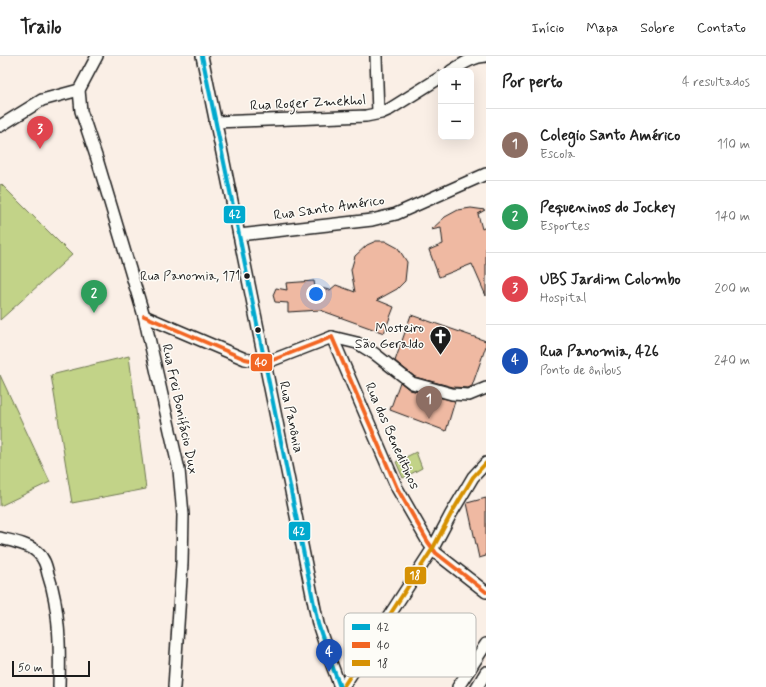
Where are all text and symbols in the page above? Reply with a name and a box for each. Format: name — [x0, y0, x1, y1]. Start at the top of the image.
text: Trailo — [20, 15, 62, 40]
text: Início — [531, 19, 564, 37]
text: Mapa — [586, 19, 618, 37]
text: Sobre — [640, 19, 675, 37]
text: Contato — [697, 19, 746, 37]
map controls — [438, 68, 474, 140]
button: + — [438, 68, 474, 104]
text: Por perto — [502, 71, 563, 93]
text: 4 resultados — [682, 74, 750, 91]
street label: Rua Roger Zmekhol — [250, 91, 366, 117]
button: − — [438, 104, 474, 140]
pin: 3 — [27, 116, 53, 149]
text: Colegio Santo Américo — [540, 126, 680, 146]
text: 1 — [512, 136, 518, 153]
text: 110 m — [717, 136, 750, 153]
text: Escola — [540, 146, 575, 163]
street label: Rua Santo Américo — [272, 191, 386, 225]
text: Pequeninos do Jockey — [540, 198, 675, 218]
line badge: 42 — [223, 205, 246, 224]
text: 42 — [229, 208, 241, 222]
text: 2 — [512, 208, 518, 225]
text: 140 m — [715, 208, 750, 225]
text: Esportes — [540, 218, 590, 235]
place label: Rua Panomia, 171 — [140, 268, 240, 285]
text: UBS Jardim Colombo — [540, 270, 681, 290]
marker: Rua Panomia, 171 — [242, 271, 252, 281]
pin: 2 — [81, 280, 107, 313]
text: 3 — [512, 280, 518, 297]
text: 200 m — [715, 280, 750, 297]
your location — [306, 284, 326, 304]
text: Hospital — [540, 290, 586, 307]
place label: Mosteiro São Geraldo — [355, 319, 424, 353]
church icon: Mosteiro São Geraldo — [427, 323, 453, 356]
unlabelled marker — [253, 325, 263, 335]
street label: Rua Frei Bonifácio Dux — [157, 342, 203, 476]
text: Rua Panomia, 426 — [540, 342, 659, 362]
text: 4 — [511, 352, 519, 369]
text: 240 m — [714, 352, 750, 369]
line badge: 40 — [250, 353, 273, 372]
text: 40 — [255, 356, 267, 370]
text: Ponto de ônibus — [540, 362, 621, 379]
street label: Rua Panônia — [275, 380, 307, 455]
street label: Rua dos Beneditinos — [360, 380, 424, 492]
pin: 1 — [416, 386, 442, 419]
line badge: 42 — [288, 521, 311, 541]
text: 42 — [293, 525, 305, 539]
line badge: 18 — [404, 566, 427, 585]
text: 18 — [410, 569, 420, 583]
legend — [344, 613, 476, 677]
text: 42 — [377, 621, 389, 635]
pin: 4 — [316, 639, 342, 672]
text: 40 — [377, 639, 390, 653]
text: 18 — [377, 657, 388, 671]
scale bar — [12, 659, 90, 678]
text: 50 m — [18, 661, 43, 675]

